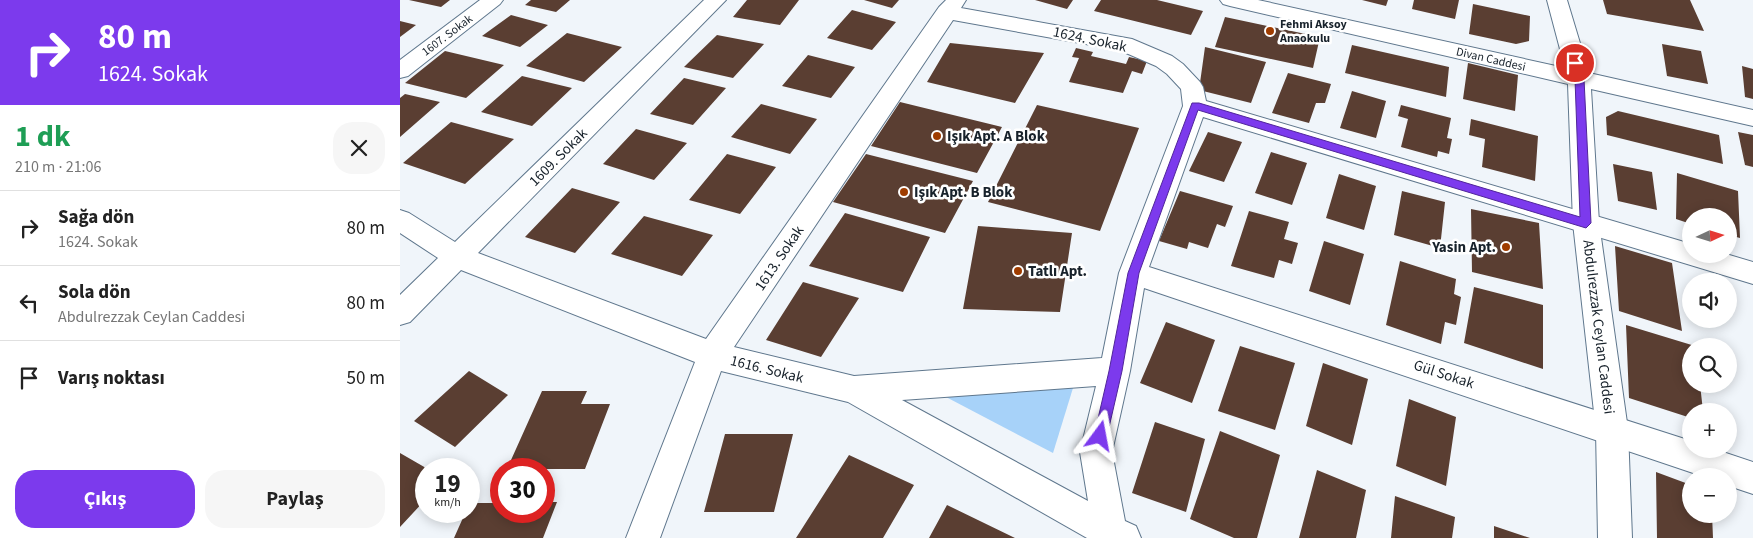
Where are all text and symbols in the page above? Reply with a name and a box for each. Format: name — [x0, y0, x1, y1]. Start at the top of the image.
street label: 1607. Sokak — [418, 11, 476, 60]
text: 80 m — [98, 12, 172, 62]
place label: Fehmi Aksoy Anaokulu — [1279, 16, 1347, 47]
icon: right — [15, 20, 80, 85]
street label: 1624. Sokak — [1051, 21, 1129, 58]
marker: Fehmi Aksoy Anaokulu — [1264, 25, 1276, 37]
pin — [1554, 42, 1596, 84]
street label: Divan Caddesi — [1454, 43, 1527, 76]
icon: arrive — [1561, 49, 1589, 77]
text: 1624. Sokak — [98, 58, 208, 90]
text: 1 dk — [15, 115, 70, 158]
button: close — [333, 122, 385, 174]
street label: 1609. Sokak — [524, 123, 593, 191]
place label: Işık Apt. A Blok — [947, 126, 1046, 147]
marker: Işık Apt. A Blok — [931, 130, 943, 142]
text: 210 m · 21:06 — [15, 156, 102, 178]
place label: Işık Apt. B Blok — [914, 182, 1013, 203]
marker: Işık Apt. B Blok — [898, 186, 910, 198]
text: Sağa dön — [58, 204, 134, 231]
north arrow — [1682, 208, 1738, 262]
map controls — [1682, 208, 1737, 523]
icon: right — [15, 214, 43, 242]
text: 80 m — [347, 215, 385, 242]
street label: 1613. Sokak — [750, 221, 809, 295]
text: 1624. Sokak — [58, 231, 138, 253]
place label: Yasin Apt. — [1431, 237, 1496, 258]
street label: Abdulrezzak Ceylan Caddesi — [1577, 239, 1620, 415]
marker: Yasin Apt. — [1500, 241, 1512, 253]
place label: Tatlı Apt. — [1028, 261, 1087, 282]
marker: Tatlı Apt. — [1012, 265, 1024, 277]
button: sound — [1682, 273, 1737, 328]
text: Sola dön — [58, 279, 131, 306]
icon: left — [15, 289, 43, 317]
text: 80 m — [347, 290, 385, 317]
text: Abdulrezzak Ceylan Caddesi — [58, 306, 245, 328]
button: search — [1682, 338, 1737, 393]
street label: 1616. Sokak — [728, 350, 806, 389]
street label: Gül Sokak — [1411, 355, 1477, 394]
icon: arrive — [15, 364, 43, 392]
text: Varış noktası — [58, 365, 165, 392]
text: 50 m — [347, 365, 385, 392]
button: + — [1682, 403, 1737, 458]
position arrow — [1073, 409, 1125, 461]
speed limit sign: 30 — [490, 458, 555, 523]
text: 19 — [434, 466, 461, 502]
button: − — [1682, 468, 1737, 523]
button: Çıkış — [15, 470, 195, 528]
button: Paylaş — [205, 470, 385, 528]
text: km/h — [434, 494, 461, 511]

